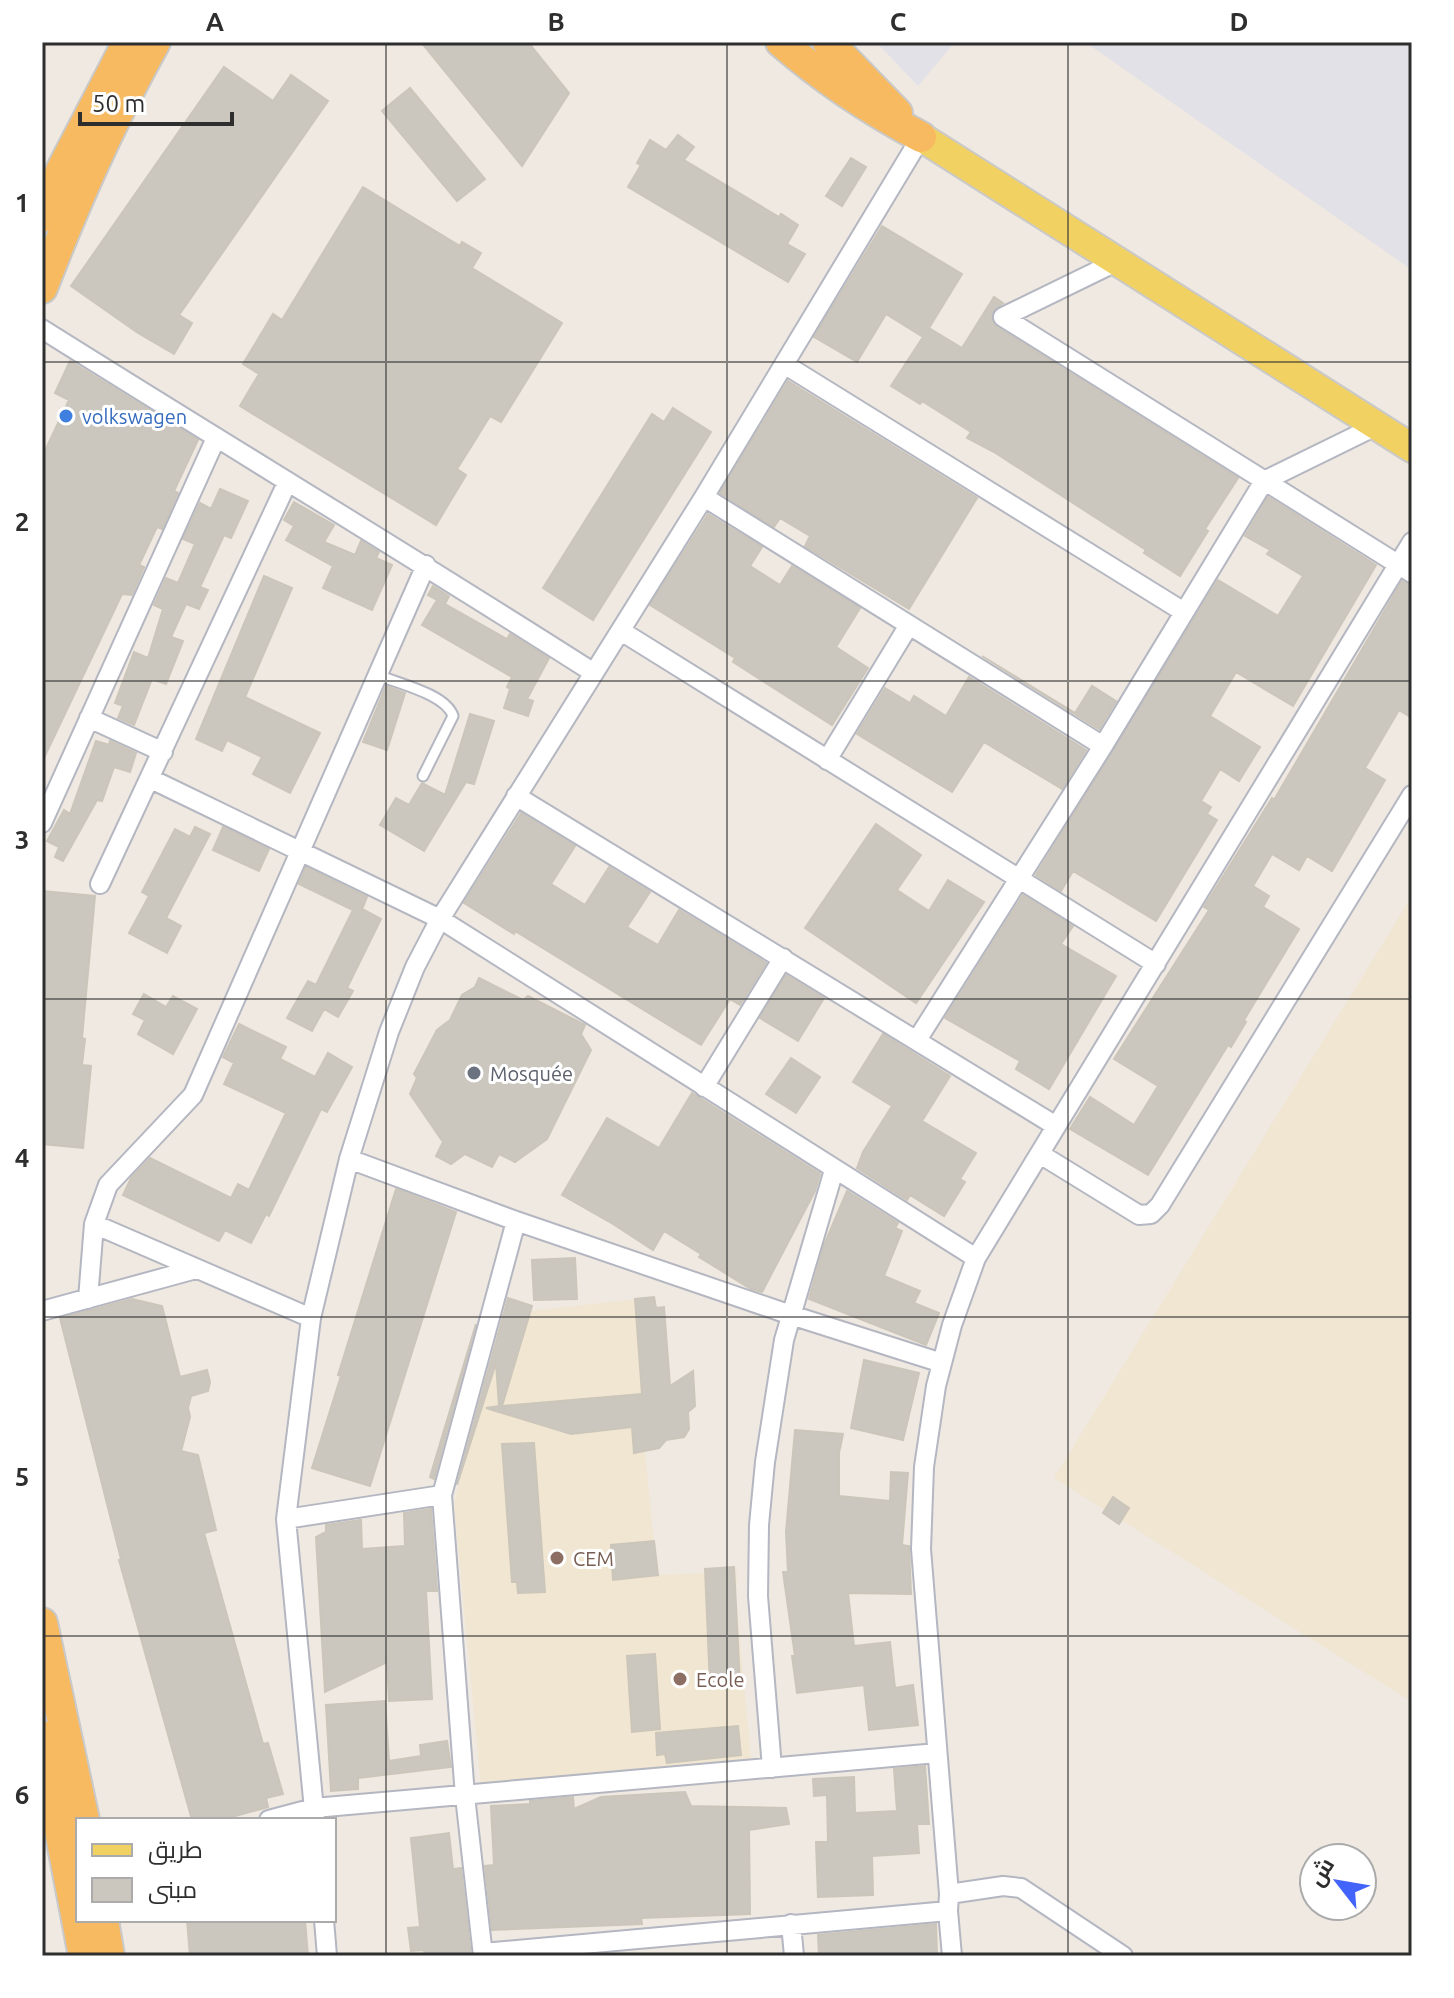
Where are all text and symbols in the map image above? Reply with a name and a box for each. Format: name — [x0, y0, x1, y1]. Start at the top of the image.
text: A — [206, 7, 225, 36]
text: B — [547, 7, 565, 36]
text: C — [890, 7, 907, 36]
text: D — [1230, 7, 1248, 36]
scale bar — [80, 76, 232, 126]
text: 50 m — [92, 90, 145, 117]
text: 1 — [15, 188, 29, 217]
place label: volkswagen — [82, 405, 187, 428]
marker: volkswagen — [57, 407, 75, 425]
text: 2 — [15, 507, 29, 536]
text: 3 — [15, 825, 29, 854]
place label: Mosquée — [490, 1062, 573, 1085]
marker: Mosquée — [465, 1064, 483, 1082]
text: 4 — [15, 1143, 29, 1172]
text: 5 — [15, 1462, 29, 1491]
place label: CEM — [573, 1547, 614, 1570]
marker: CEM — [548, 1549, 566, 1567]
place label: Ecole — [696, 1668, 744, 1691]
marker: Ecole — [671, 1670, 689, 1688]
text: 6 — [15, 1780, 29, 1809]
legend — [76, 1818, 336, 1922]
text: طريق — [148, 1836, 203, 1865]
north arrow — [1298, 1842, 1378, 1922]
text: ش — [1302, 1853, 1340, 1891]
text: مبنى — [148, 1876, 197, 1904]

